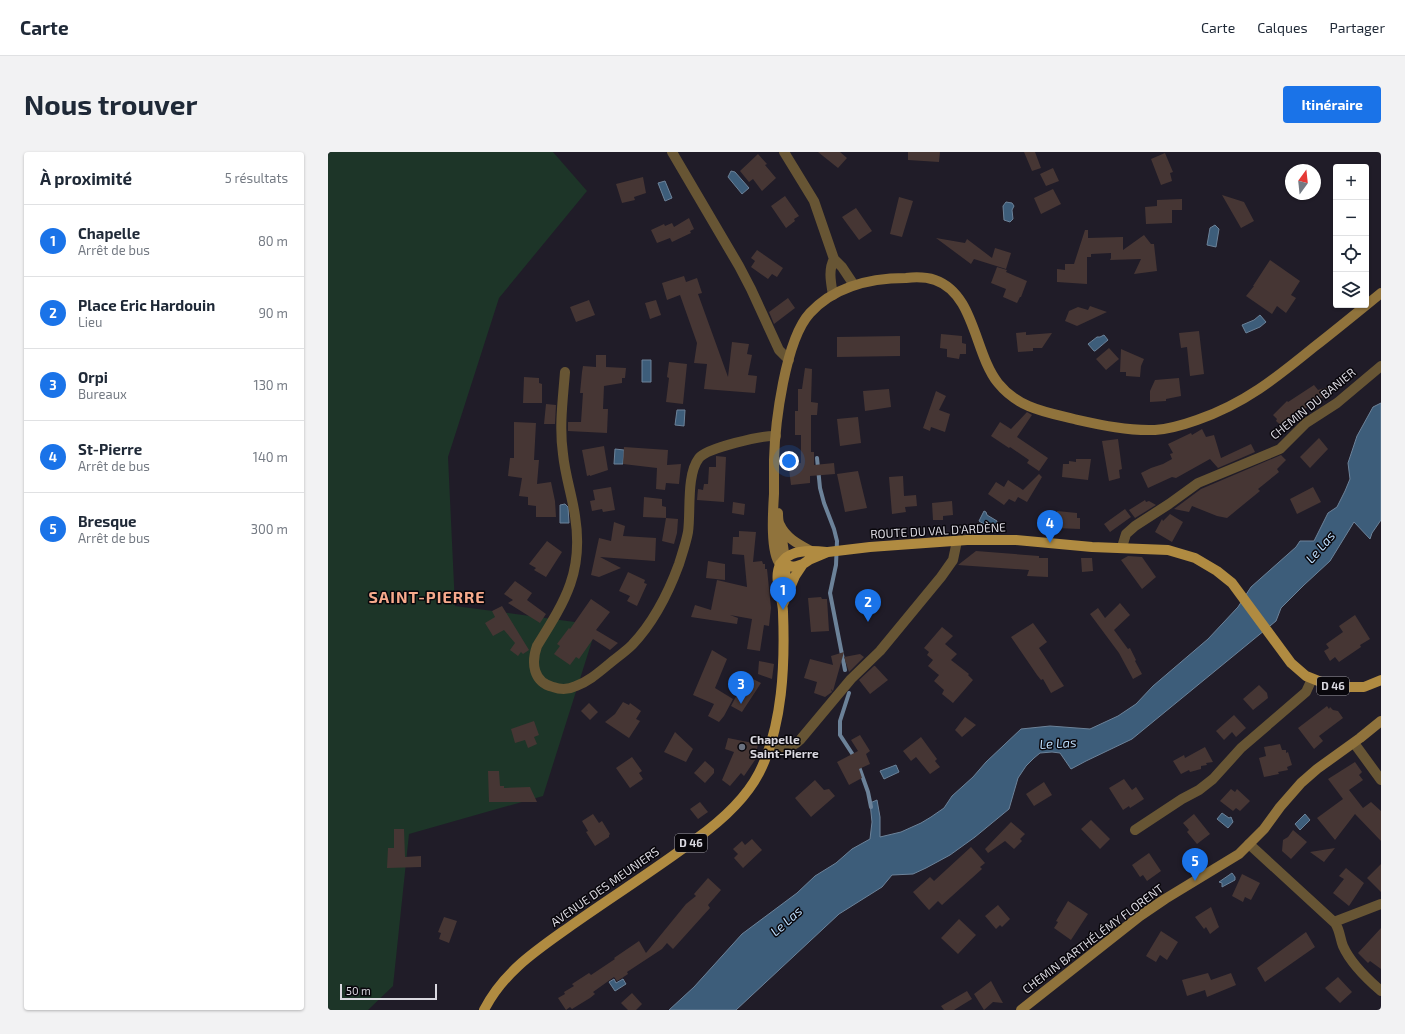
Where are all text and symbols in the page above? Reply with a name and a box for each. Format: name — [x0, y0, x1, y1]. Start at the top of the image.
text: Carte — [20, 16, 69, 39]
text: Carte — [1201, 19, 1235, 36]
text: Calques — [1257, 19, 1308, 36]
text: Partager — [1330, 19, 1385, 36]
button: Itinéraire — [1283, 86, 1381, 123]
text: Nous trouver — [24, 87, 197, 121]
north arrow — [1285, 164, 1321, 200]
map controls — [1333, 164, 1369, 308]
button: + — [1333, 164, 1369, 200]
text: À proximité — [40, 168, 132, 188]
text: 5 résultats — [225, 170, 288, 186]
button: − — [1333, 200, 1369, 236]
text: Chapelle — [78, 224, 140, 242]
text: 1 — [50, 233, 56, 249]
text: 80 m — [258, 233, 288, 249]
button: locate — [1333, 236, 1369, 272]
text: Arrêt de bus — [78, 242, 150, 258]
button: layers — [1333, 272, 1369, 308]
text: Place Eric Hardouin — [78, 296, 215, 314]
text: 2 — [49, 305, 57, 321]
text: 90 m — [258, 305, 288, 321]
text: Lieu — [78, 314, 102, 330]
street label: CHEMIN DU BANIER — [1267, 365, 1358, 442]
text: Orpi — [78, 368, 108, 386]
text: 3 — [49, 377, 57, 393]
text: 130 m — [253, 377, 288, 393]
text: Bureaux — [78, 386, 127, 402]
text: St-Pierre — [78, 440, 142, 458]
text: 4 — [49, 449, 57, 465]
text: 140 m — [253, 449, 288, 465]
your location — [779, 451, 799, 471]
text: Arrêt de bus — [78, 458, 150, 474]
pin: 4 — [1037, 510, 1063, 543]
text: Bresque — [78, 512, 137, 530]
street label: ROUTE DU VAL D'ARDÈNE — [870, 519, 1006, 541]
text: 5 — [49, 521, 57, 537]
text: 300 m — [251, 521, 288, 537]
water label: Le Las — [1302, 527, 1338, 566]
text: Arrêt de bus — [78, 530, 150, 546]
pin: 1 — [770, 577, 796, 610]
district label: SAINT-PIERRE — [368, 587, 486, 606]
pin: 2 — [855, 589, 881, 622]
pin: 3 — [728, 671, 754, 704]
road number: D 46 — [1317, 677, 1349, 695]
place label: Chapelle Saint-Pierre — [750, 732, 819, 760]
water label: Le Las — [1039, 734, 1077, 752]
marker: Chapelle Saint-Pierre — [737, 742, 747, 752]
road number: D 46 — [675, 834, 707, 852]
street label: AVENUE DES MEUNIERS — [548, 843, 661, 929]
pin: 5 — [1182, 848, 1208, 881]
street label: CHEMIN BARTHÉLÉMY FLORENT — [1019, 881, 1166, 996]
water label: Le Las — [767, 902, 805, 939]
scale bar — [340, 982, 437, 1001]
text: 50 m — [346, 984, 371, 997]

